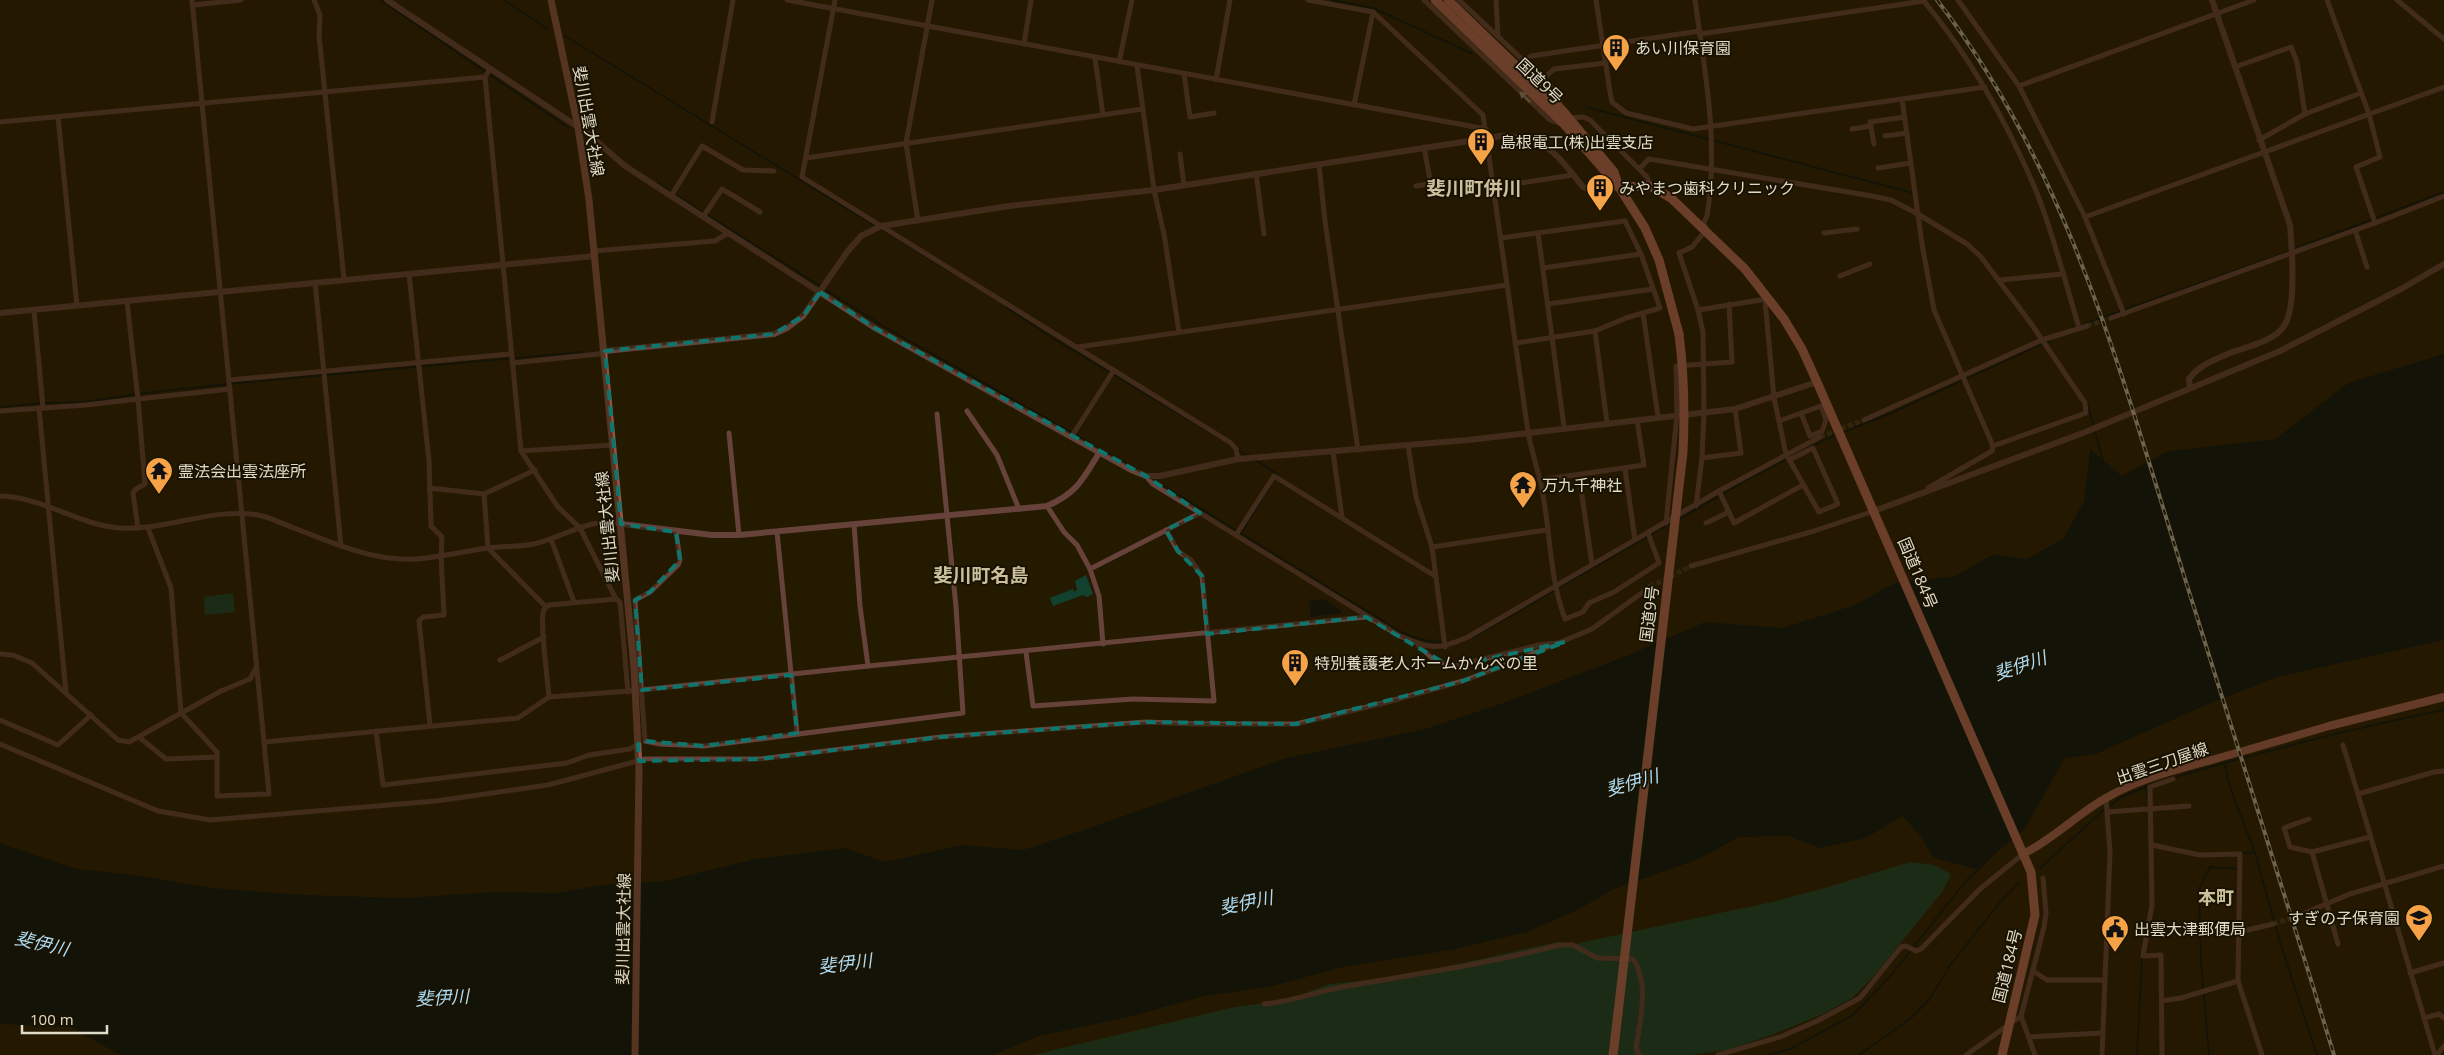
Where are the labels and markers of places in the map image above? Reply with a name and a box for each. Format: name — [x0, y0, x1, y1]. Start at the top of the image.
building icon: あい川保育園 — [1601, 33, 1631, 72]
place label: あい川保育園 — [1635, 37, 1731, 59]
building icon: 島根電工(株)出雲支店 — [1466, 127, 1496, 166]
place label: 島根電工(株)出雲支店 — [1500, 131, 1653, 153]
building icon: みやまつ歯科クリニック — [1585, 173, 1615, 212]
place label: みやまつ歯科クリニック — [1619, 177, 1795, 199]
temple icon: 霊法会出雲法座所 — [144, 456, 174, 495]
place label: 霊法会出雲法座所 — [178, 460, 306, 482]
temple icon: 万九千神社 — [1508, 470, 1538, 509]
place label: 万九千神社 — [1542, 474, 1622, 496]
building icon: 特別養護老人ホームかんべの里 — [1280, 648, 1310, 687]
place label: 特別養護老人ホームかんべの里 — [1314, 652, 1538, 674]
school or university icon: すぎの子保育園 — [2404, 903, 2434, 942]
place label: すぎの子保育園 — [2288, 907, 2400, 929]
public building icon: 出雲大津郵便局 — [2100, 914, 2130, 953]
place label: 出雲大津郵便局 — [2134, 918, 2246, 940]

